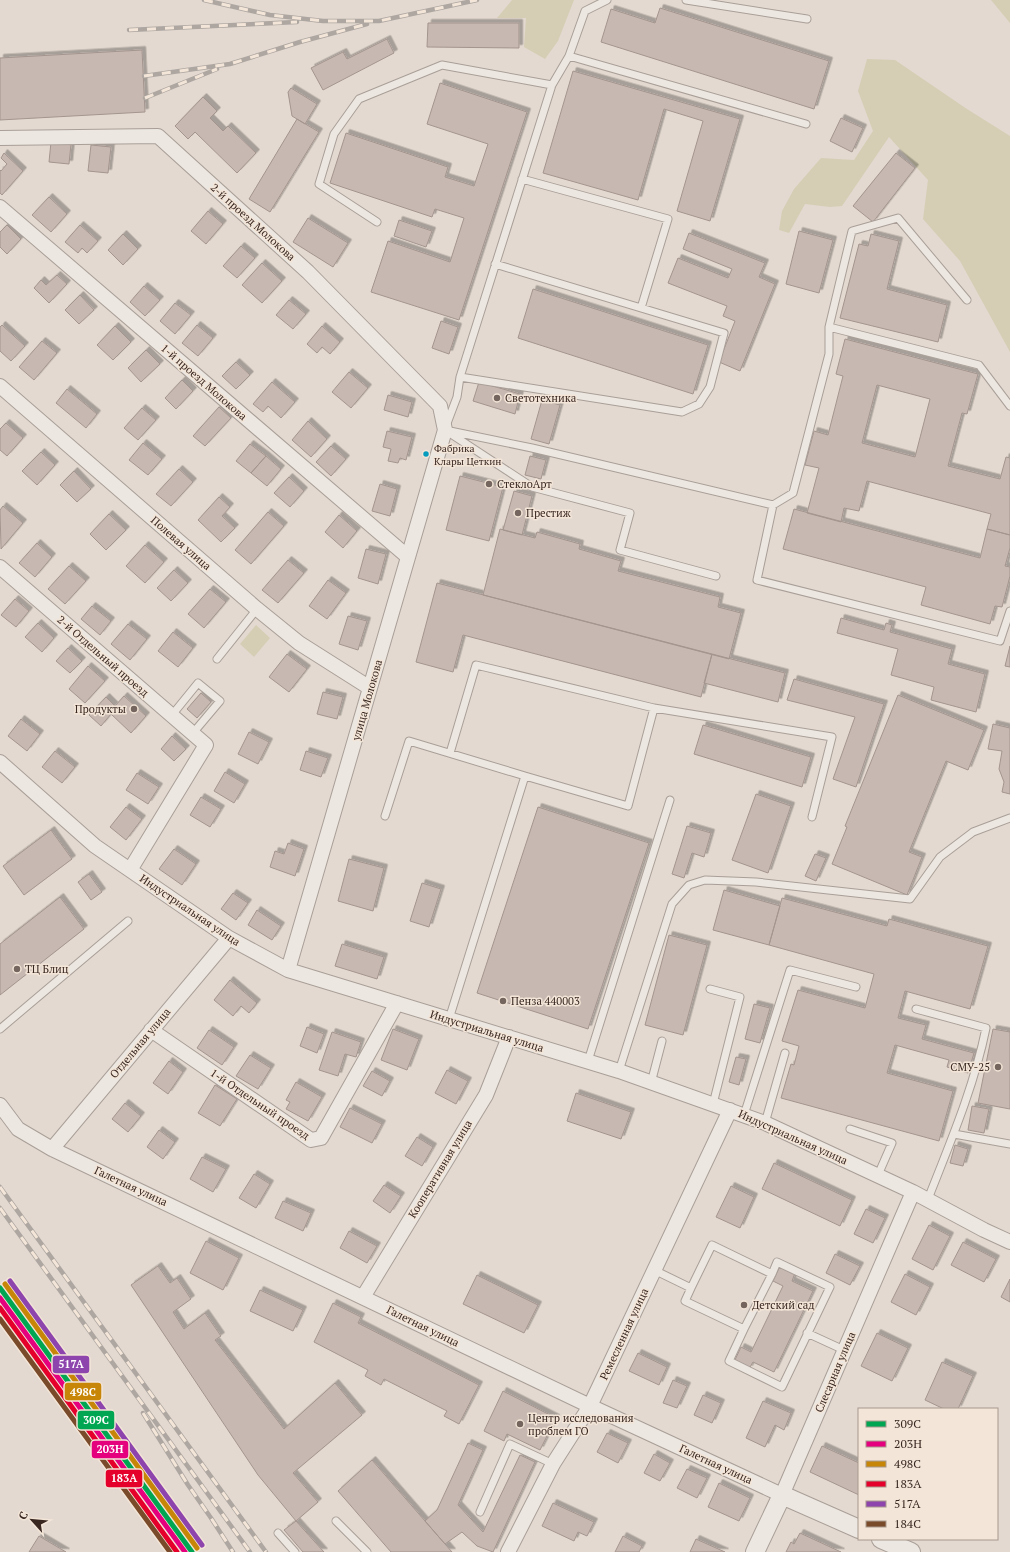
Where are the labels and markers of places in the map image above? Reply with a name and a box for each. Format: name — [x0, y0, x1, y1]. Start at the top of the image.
place label: Светотехника — [505, 391, 577, 405]
marker: Светотехника — [492, 393, 502, 403]
place label: Фабрика Клары Цеткин — [434, 442, 501, 468]
marker: Фабрика Клары Цеткин — [421, 449, 431, 459]
place label: СтеклоАрт — [497, 477, 552, 491]
marker: СтеклоАрт — [484, 479, 494, 489]
place label: Престиж — [526, 506, 571, 520]
marker: Престиж — [513, 508, 523, 518]
place label: Продукты — [75, 702, 126, 716]
marker: Продукты — [129, 704, 139, 714]
place label: ТЦ Блиц — [25, 962, 69, 976]
marker: ТЦ Блиц — [12, 964, 22, 974]
place label: Пенза 440003 — [511, 994, 580, 1008]
marker: Пенза 440003 — [498, 996, 508, 1006]
place label: СМУ-25 — [950, 1060, 990, 1074]
marker: СМУ-25 — [993, 1062, 1003, 1072]
place label: Детский сад — [752, 1298, 815, 1312]
marker: Детский сад — [739, 1300, 749, 1310]
place label: Центр исследования проблем ГО — [528, 1411, 634, 1438]
marker: Центр исследования проблем ГО — [515, 1419, 525, 1429]

